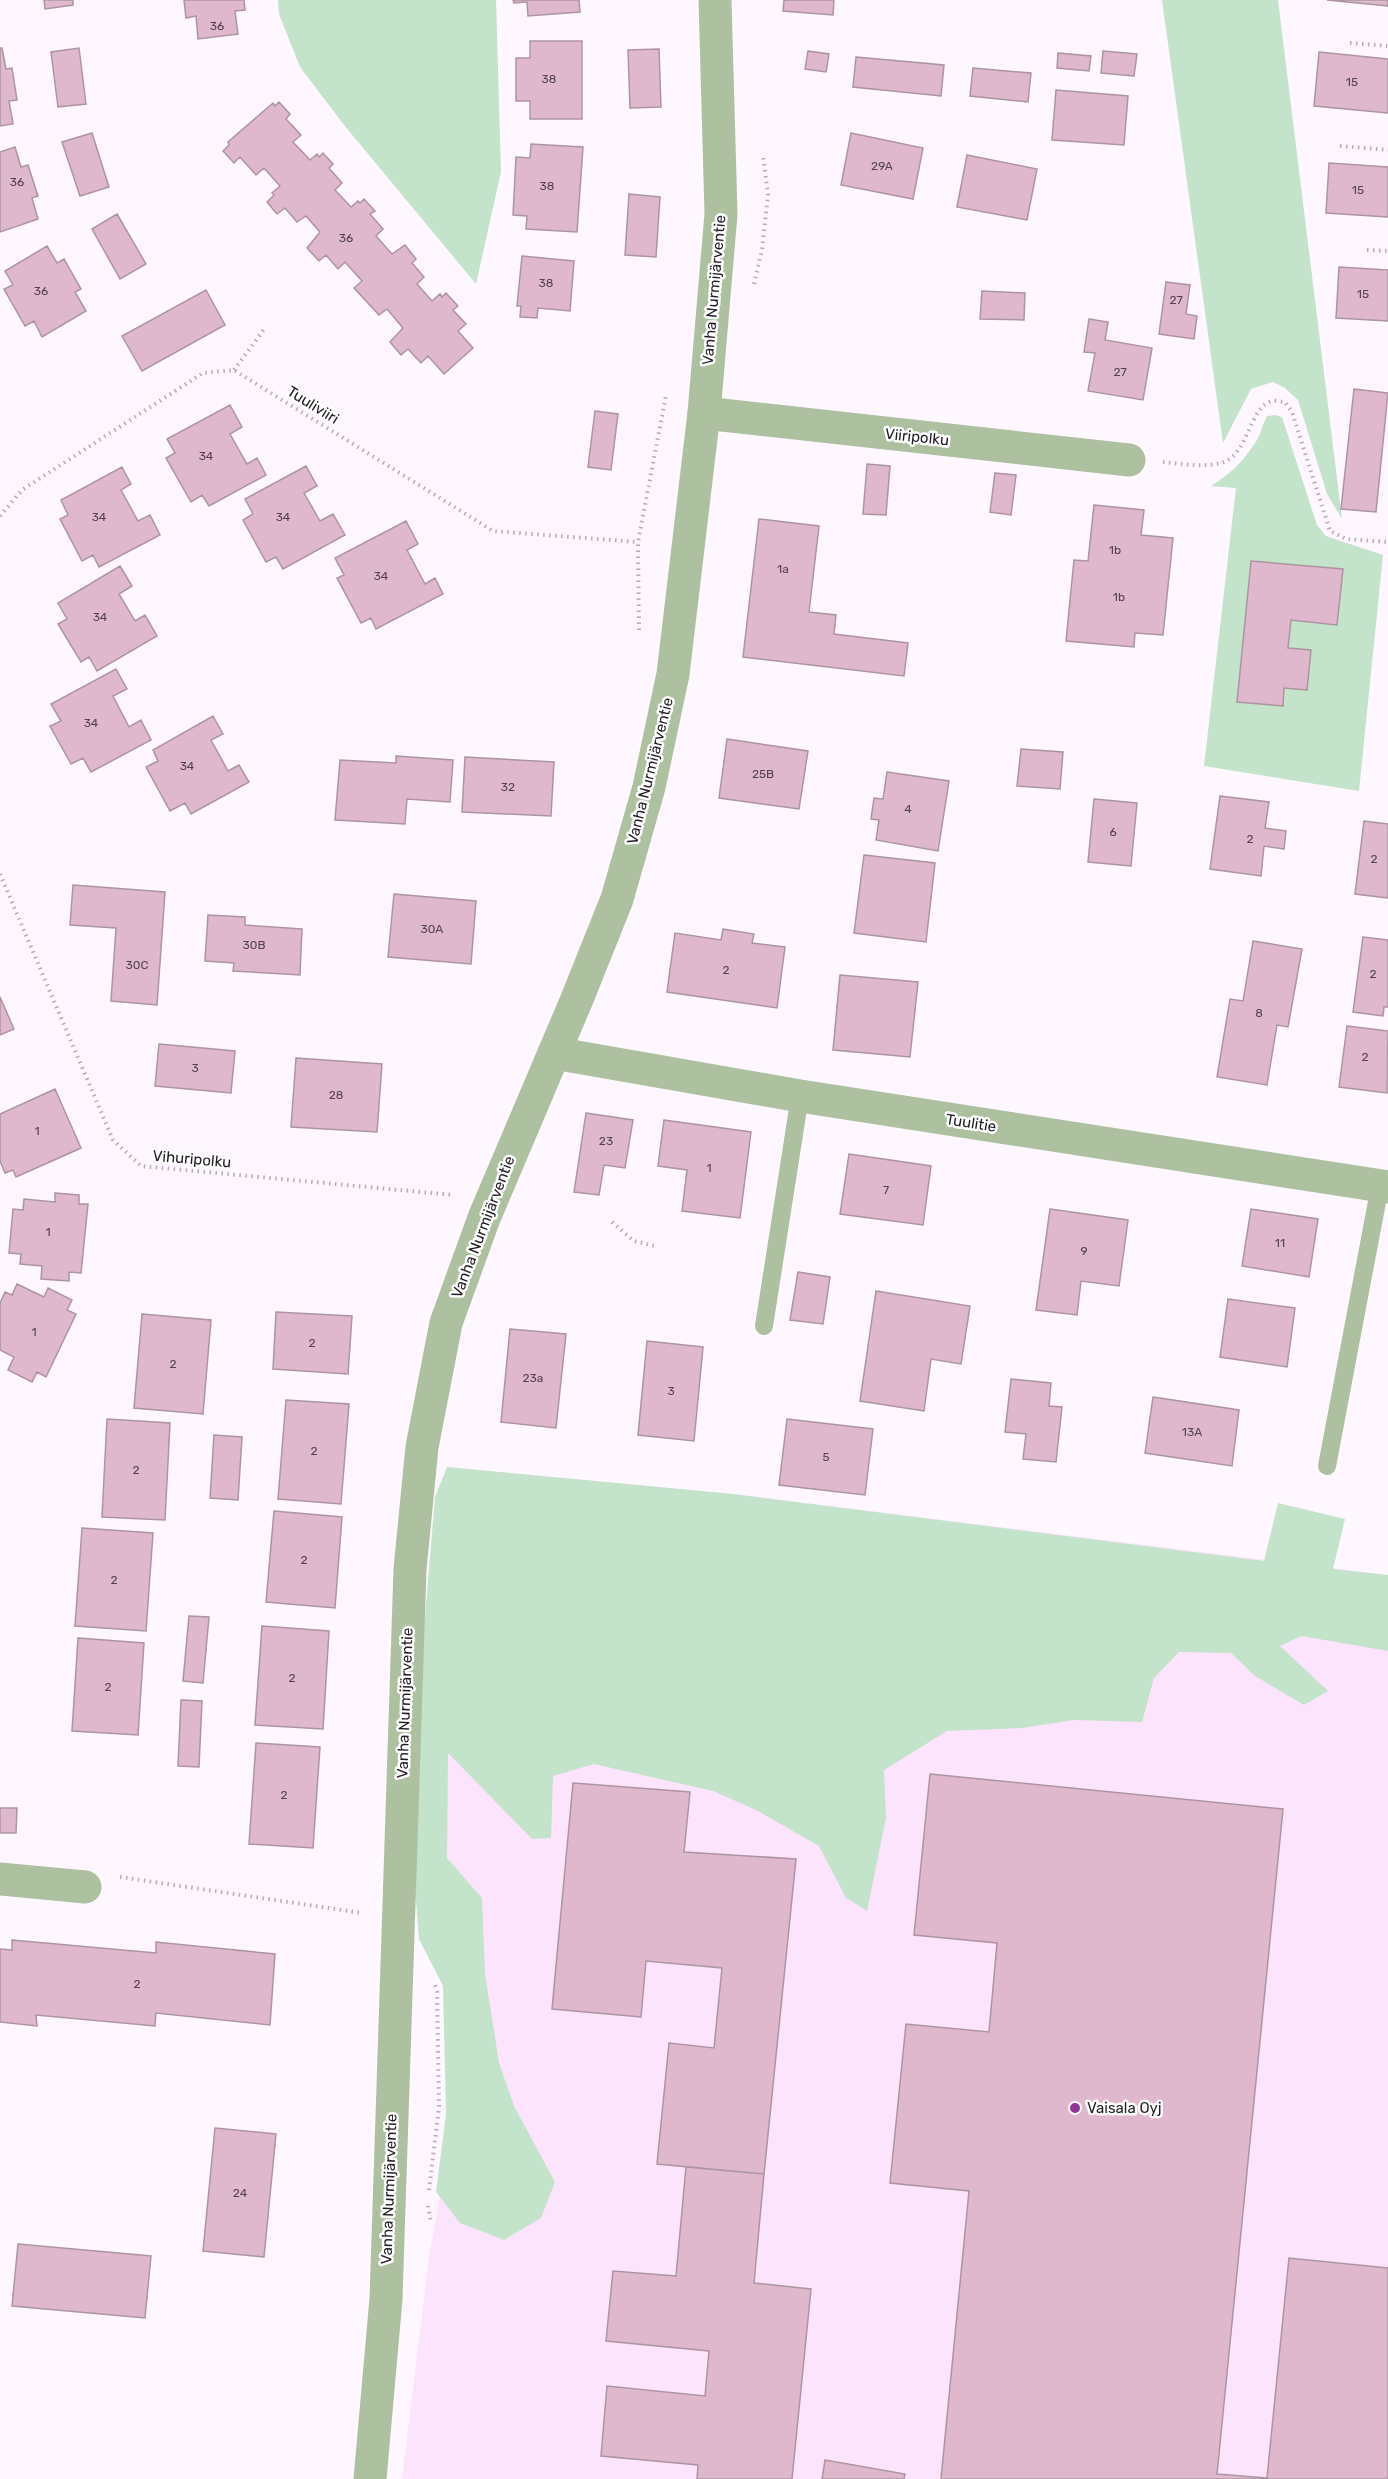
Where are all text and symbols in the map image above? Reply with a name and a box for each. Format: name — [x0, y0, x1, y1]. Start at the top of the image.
house number: 36 — [210, 19, 224, 33]
house number: 38 — [542, 72, 556, 86]
house number: 15 — [1346, 75, 1358, 89]
house number: 29A — [871, 159, 893, 173]
house number: 36 — [10, 175, 24, 189]
house number: 38 — [540, 179, 554, 193]
house number: 15 — [1352, 183, 1364, 197]
street label: Vanha Nurmijärventie — [698, 214, 730, 366]
house number: 36 — [339, 231, 353, 245]
house number: 38 — [539, 276, 553, 290]
house number: 36 — [34, 284, 48, 298]
house number: 15 — [1357, 287, 1369, 301]
house number: 27 — [1169, 293, 1183, 307]
house number: 27 — [1113, 365, 1127, 379]
street label: Tuuliviiri — [284, 382, 342, 428]
street label: Viiripolku — [884, 425, 950, 449]
house number: 34 — [199, 449, 214, 463]
house number: 34 — [92, 510, 107, 524]
house number: 34 — [276, 510, 291, 524]
house number: 1b — [1109, 543, 1121, 557]
house number: 1a — [777, 562, 789, 576]
house number: 34 — [374, 569, 389, 583]
house number: 1b — [1113, 590, 1125, 604]
house number: 34 — [93, 610, 108, 624]
street label: Vanha Nurmijärventie — [623, 696, 677, 846]
house number: 34 — [84, 716, 99, 730]
house number: 34 — [180, 759, 195, 773]
house number: 25B — [752, 767, 774, 781]
house number: 32 — [501, 780, 515, 794]
house number: 4 — [904, 802, 912, 816]
house number: 6 — [1109, 825, 1117, 839]
house number: 2 — [1246, 832, 1254, 846]
house number: 2 — [1370, 852, 1378, 866]
house number: 30A — [421, 922, 443, 936]
house number: 30B — [243, 938, 265, 952]
house number: 30C — [126, 958, 148, 972]
house number: 2 — [722, 963, 730, 977]
house number: 2 — [1369, 967, 1377, 981]
house number: 8 — [1255, 1006, 1263, 1020]
house number: 2 — [1361, 1050, 1369, 1064]
house number: 3 — [191, 1061, 199, 1075]
house number: 28 — [329, 1088, 343, 1102]
street label: Tuulitie — [945, 1110, 997, 1136]
house number: 1 — [34, 1124, 40, 1138]
house number: 23 — [599, 1134, 613, 1148]
street label: Vihuripolku — [152, 1147, 232, 1171]
street label: Vanha Nurmijärventie — [448, 1153, 518, 1301]
house number: 1 — [706, 1161, 712, 1175]
house number: 7 — [883, 1183, 889, 1197]
house number: 1 — [45, 1225, 51, 1239]
house number: 11 — [1275, 1236, 1285, 1250]
house number: 9 — [1080, 1244, 1088, 1258]
house number: 1 — [31, 1325, 37, 1339]
house number: 2 — [308, 1336, 316, 1350]
house number: 2 — [169, 1357, 177, 1371]
house number: 23a — [523, 1371, 543, 1385]
house number: 3 — [667, 1384, 675, 1398]
house number: 13A — [1182, 1425, 1202, 1439]
house number: 2 — [310, 1444, 318, 1458]
house number: 5 — [822, 1450, 830, 1464]
house number: 2 — [132, 1463, 140, 1477]
house number: 2 — [300, 1553, 308, 1567]
house number: 2 — [110, 1573, 118, 1587]
street label: Vanha Nurmijärventie — [393, 1627, 417, 1779]
house number: 2 — [288, 1671, 296, 1685]
house number: 2 — [104, 1680, 112, 1694]
house number: 2 — [280, 1788, 288, 1802]
house number: 2 — [133, 1977, 141, 1991]
place label: Vaisala Oyj — [1087, 2099, 1162, 2117]
marker: Vaisala Oyj — [1068, 2101, 1082, 2115]
street label: Vanha Nurmijärventie — [377, 2113, 401, 2265]
house number: 24 — [233, 2186, 248, 2200]

